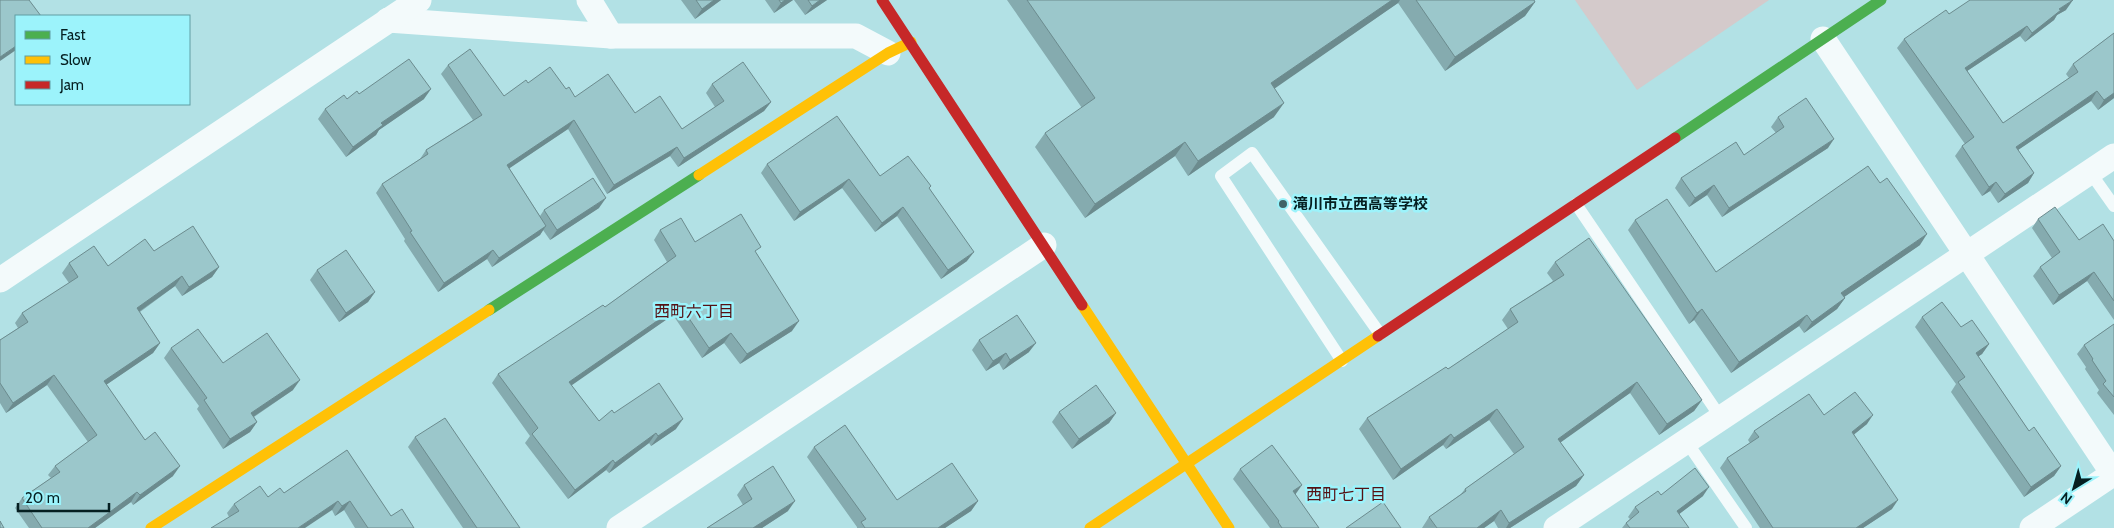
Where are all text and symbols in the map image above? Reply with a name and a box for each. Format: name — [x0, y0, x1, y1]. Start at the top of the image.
legend — [15, 15, 190, 105]
text: Fast — [60, 26, 85, 44]
text: Slow — [60, 51, 91, 69]
text: Jam — [59, 76, 84, 94]
place label: 滝川市立西高等学校 — [1293, 195, 1428, 213]
marker: 滝川市立西高等学校 — [1277, 198, 1289, 210]
district label: 西町六丁目 — [654, 302, 734, 321]
north arrow — [2049, 463, 2099, 513]
scale bar — [18, 480, 109, 512]
district label: 西町七丁目 — [1306, 485, 1386, 504]
text: N — [2057, 488, 2076, 509]
text: 20 m — [25, 489, 60, 507]

